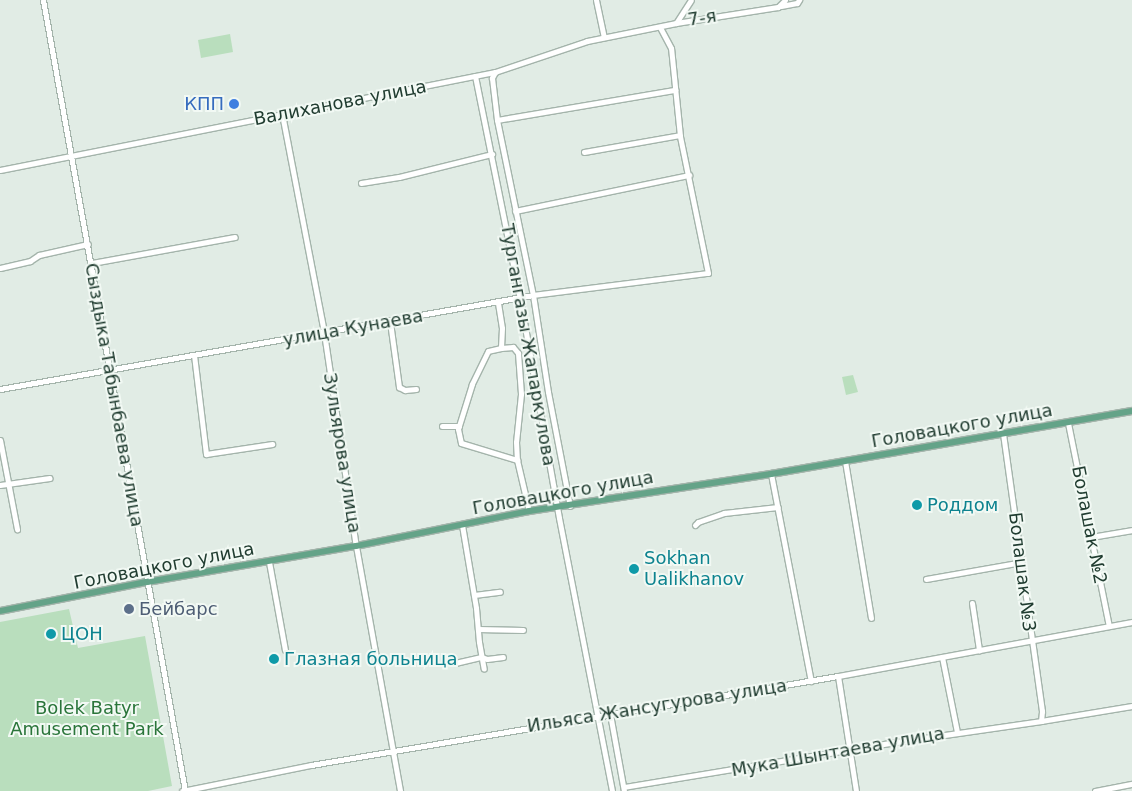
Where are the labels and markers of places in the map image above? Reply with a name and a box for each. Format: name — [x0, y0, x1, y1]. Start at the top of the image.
place label: КПП — [184, 93, 224, 115]
marker: КПП — [228, 98, 240, 110]
place label: Роддом — [927, 494, 998, 516]
marker: Роддом — [911, 499, 923, 511]
place label: Sokhan Ualikhanov — [644, 548, 744, 590]
marker: Sokhan Ualikhanov — [628, 563, 640, 575]
place label: Бейбарс — [139, 598, 218, 620]
marker: Бейбарс — [123, 603, 135, 615]
place label: ЦОН — [61, 623, 103, 645]
marker: ЦОН — [45, 628, 57, 640]
place label: Глазная больница — [284, 648, 457, 670]
marker: Глазная больница — [268, 653, 280, 665]

